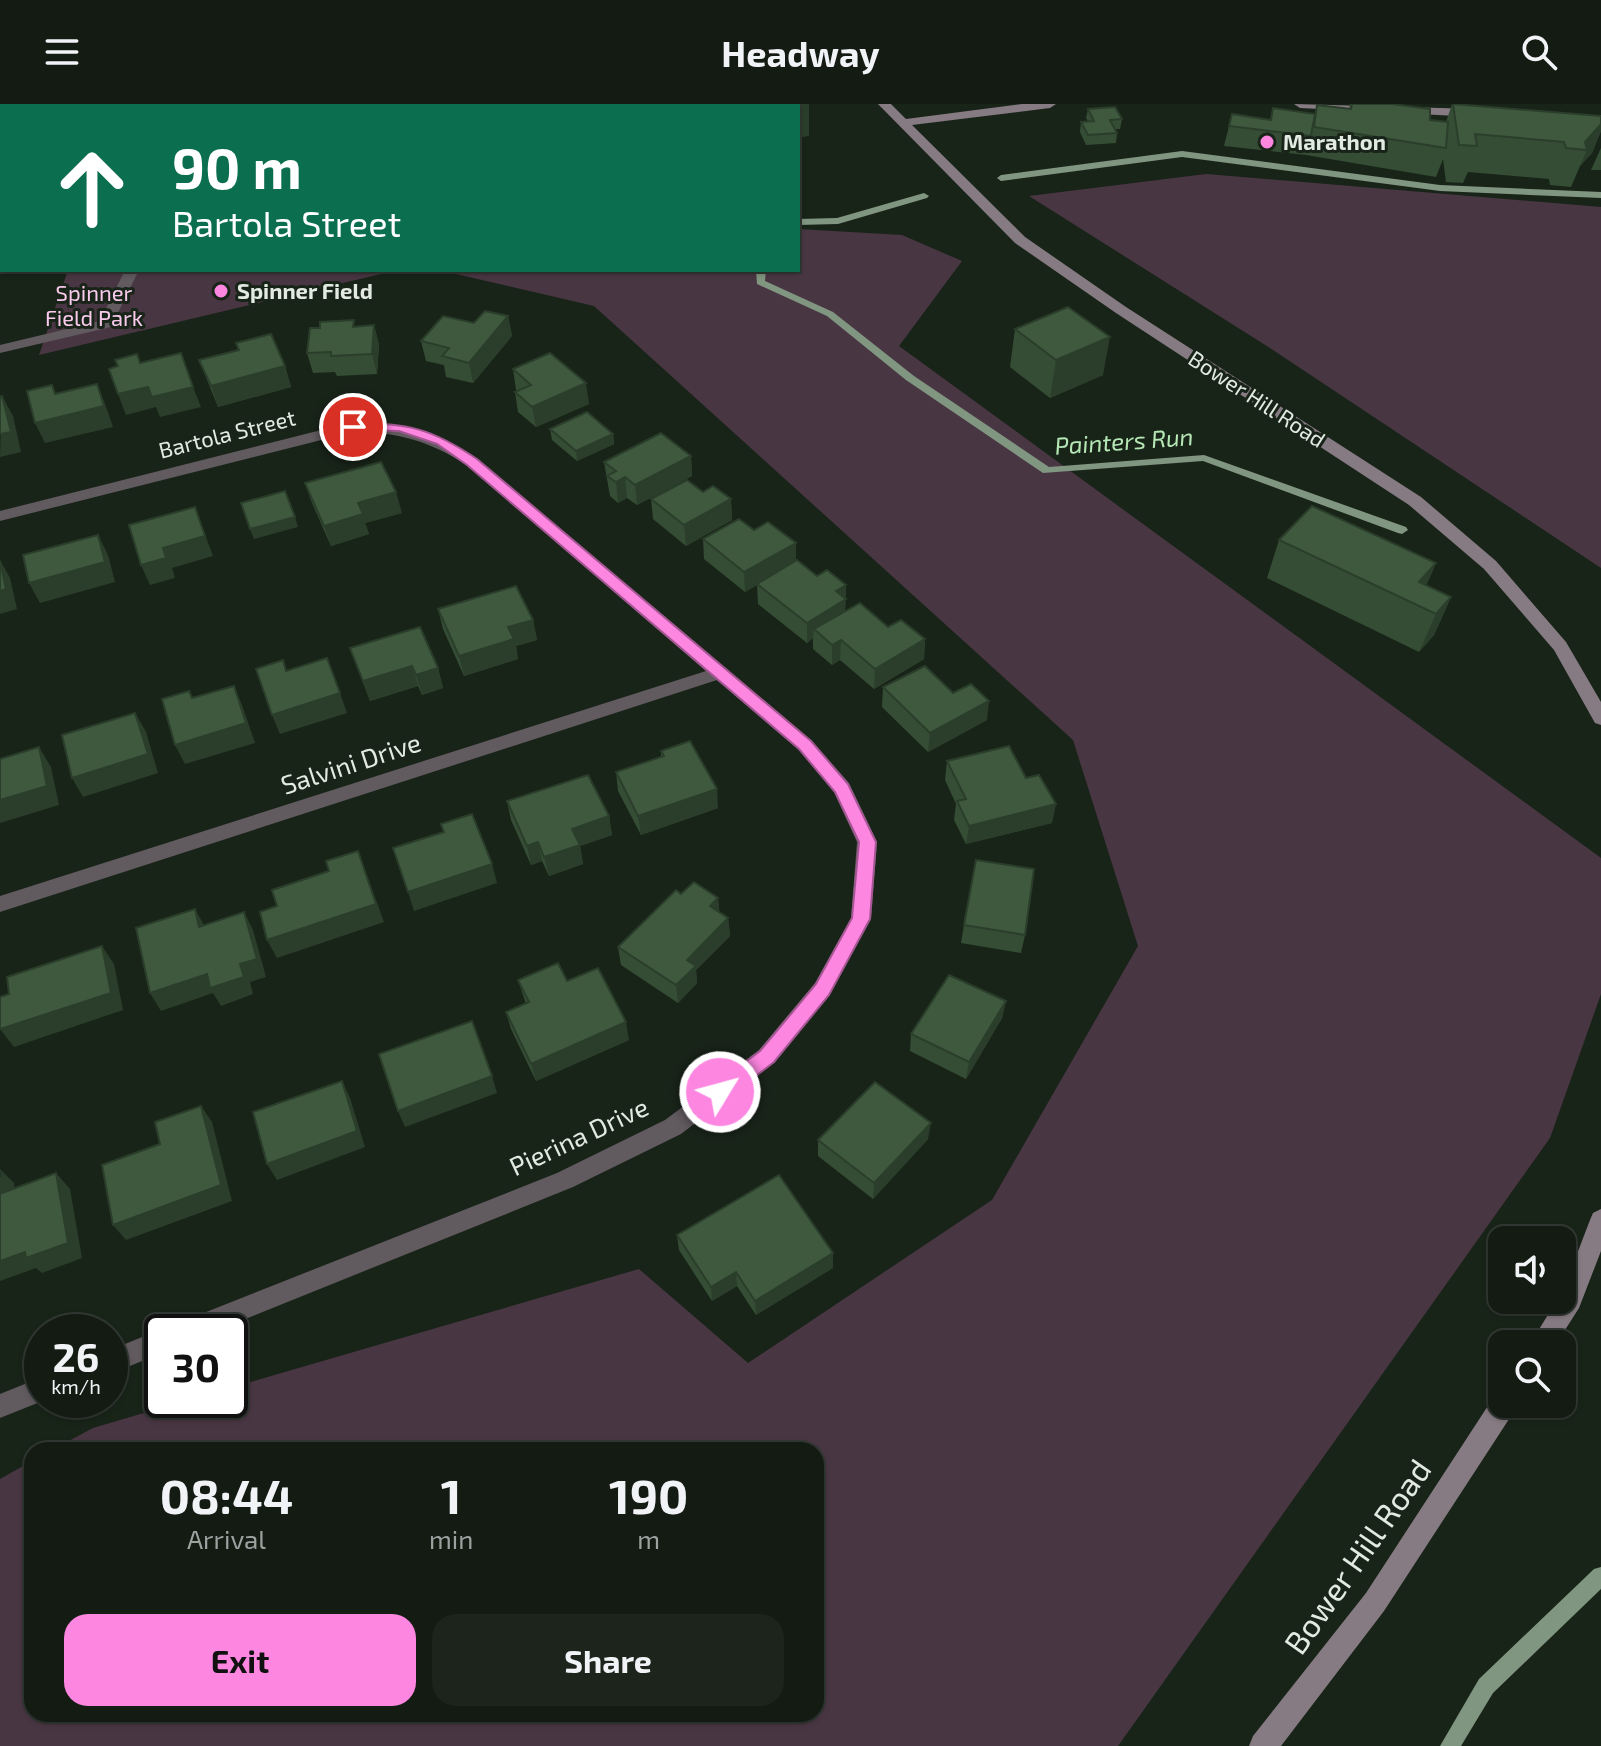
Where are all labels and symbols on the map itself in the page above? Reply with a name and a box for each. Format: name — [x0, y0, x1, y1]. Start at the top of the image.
place label: Marathon — [1283, 128, 1386, 154]
marker: Marathon — [1258, 133, 1276, 151]
place label: Spinner Field — [237, 277, 373, 303]
park label: Spinner Field Park — [45, 279, 143, 330]
marker: Spinner Field — [212, 282, 230, 300]
street label: Bower Hill Road — [1184, 344, 1331, 452]
pin — [319, 393, 387, 461]
street label: Bartola Street — [156, 403, 298, 463]
water label: Painters Run — [1054, 421, 1194, 460]
street label: Salvini Drive — [277, 725, 424, 800]
position arrow — [678, 1050, 762, 1134]
street label: Pierina Drive — [504, 1090, 653, 1181]
speed limit sign: 30 — [144, 1314, 248, 1418]
street label: Bower Hill Road — [1275, 1451, 1438, 1661]

